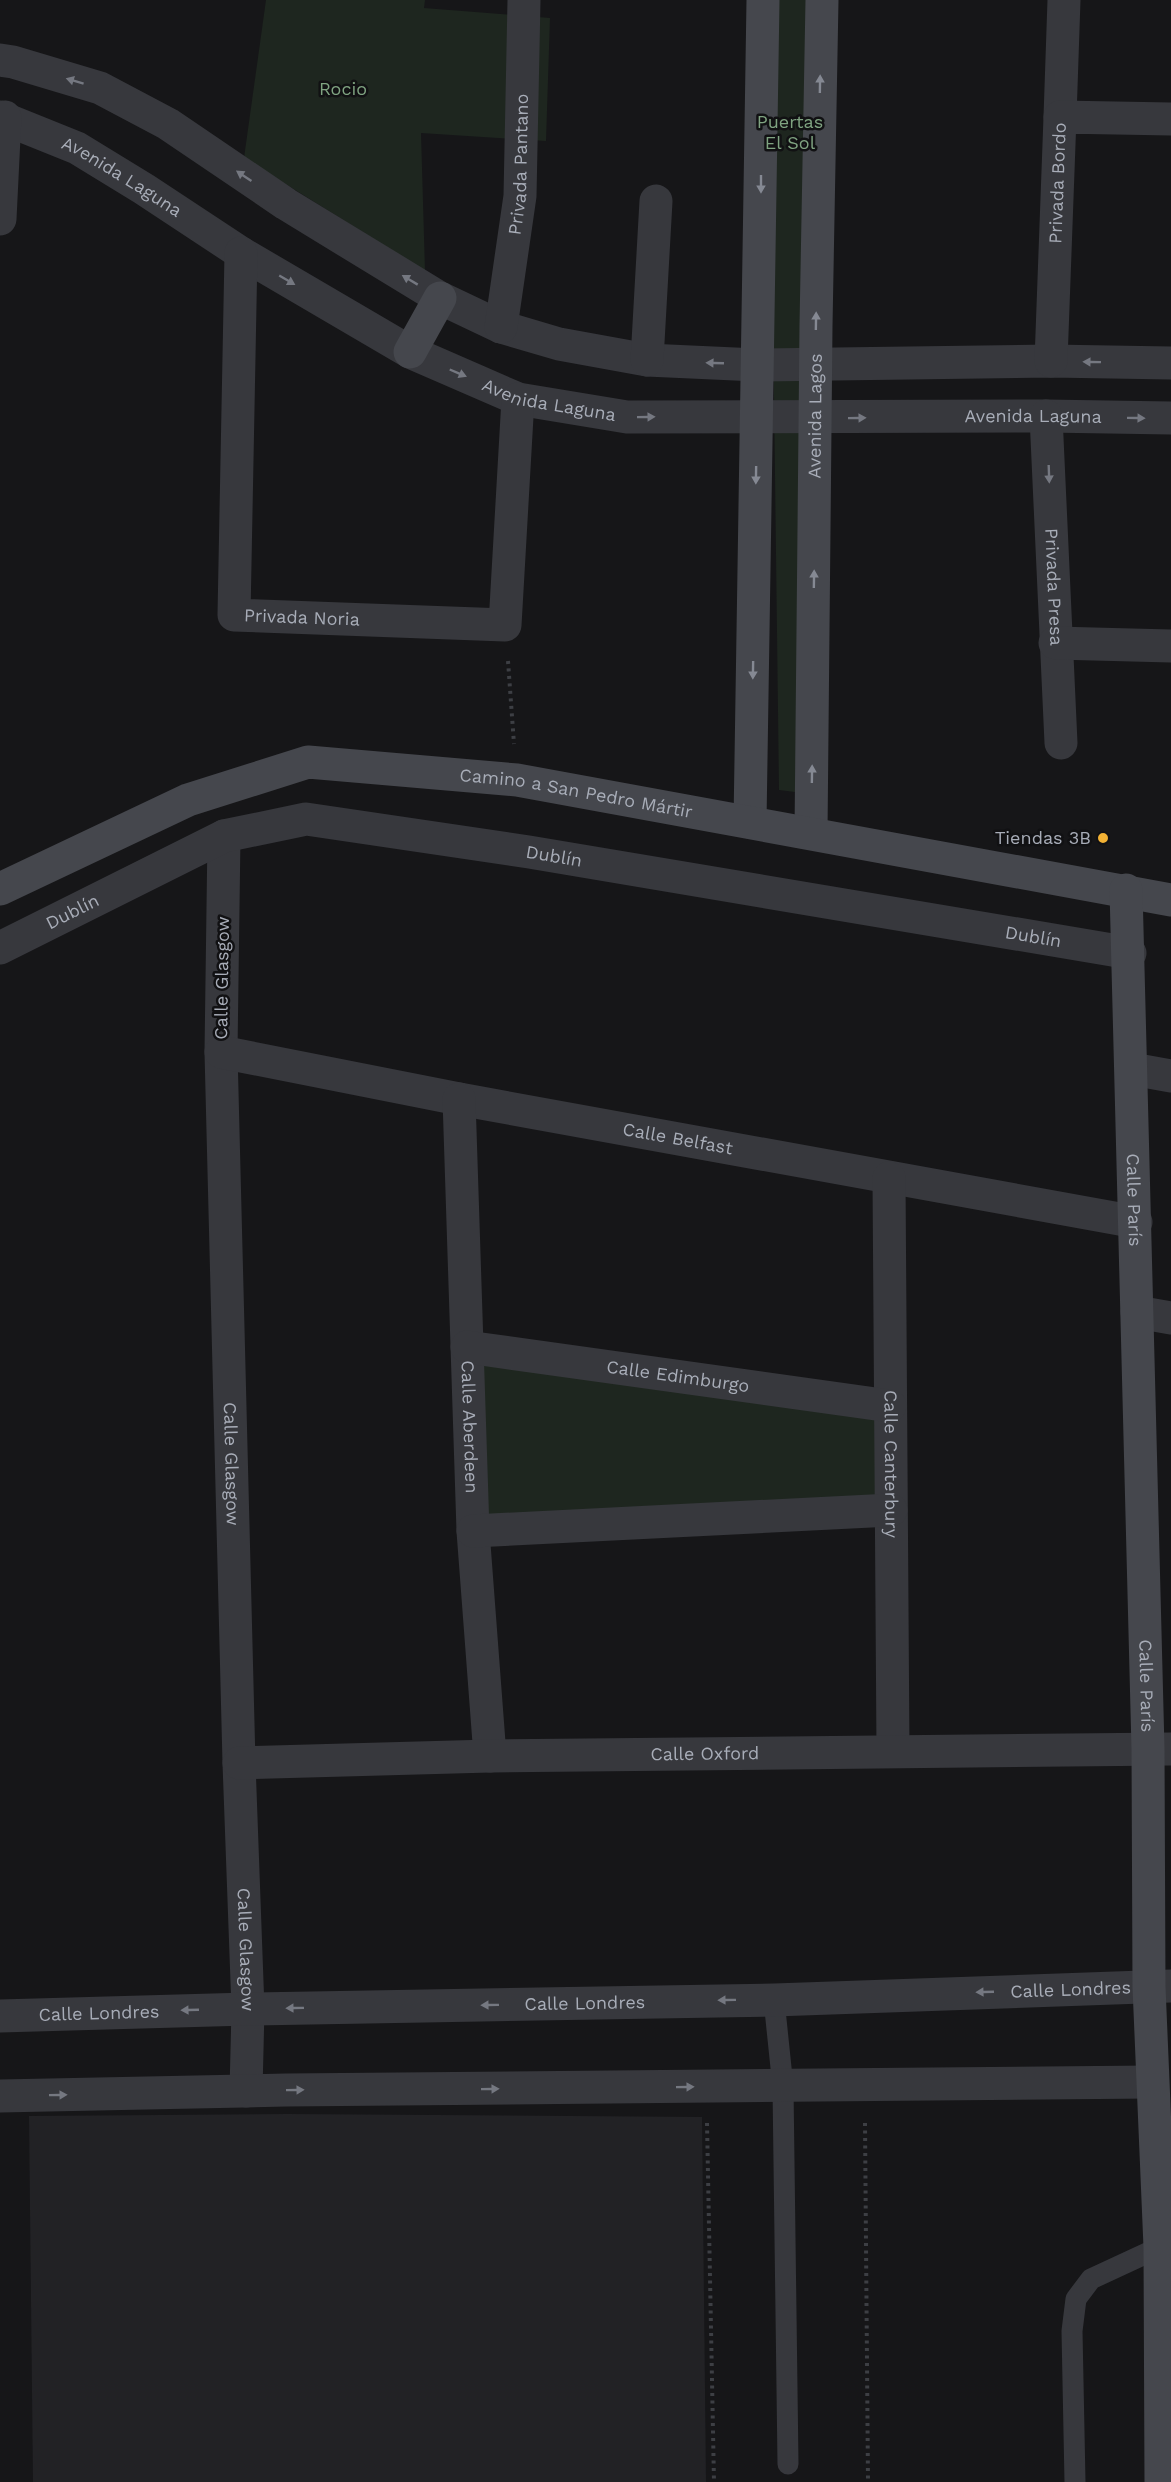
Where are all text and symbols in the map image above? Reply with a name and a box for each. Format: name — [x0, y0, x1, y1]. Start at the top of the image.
one-way arrow — [66, 75, 84, 85]
one-way arrow — [815, 75, 825, 94]
park label: Rocio — [319, 78, 367, 99]
street label: Privada Pantano — [503, 93, 532, 236]
park label: Puertas El Sol — [757, 111, 823, 153]
street label: Privada Bordo — [1044, 122, 1070, 244]
street label: Avenida Laguna — [59, 132, 186, 221]
one-way arrow — [237, 170, 253, 182]
one-way arrow — [756, 175, 766, 194]
one-way arrow — [401, 274, 418, 285]
one-way arrow — [279, 275, 296, 285]
one-way arrow — [811, 312, 821, 331]
street label: Avenida Lagos — [803, 353, 826, 479]
one-way arrow — [1082, 357, 1101, 366]
one-way arrow — [705, 358, 724, 368]
one-way arrow — [450, 368, 468, 378]
street label: Avenida Laguna — [479, 374, 618, 425]
street label: Avenida Laguna — [964, 405, 1102, 427]
one-way arrow — [637, 412, 656, 422]
one-way arrow — [847, 413, 866, 423]
one-way arrow — [1126, 413, 1145, 422]
one-way arrow — [751, 465, 760, 484]
one-way arrow — [1044, 465, 1053, 484]
street label: Privada Presa — [1041, 527, 1068, 646]
one-way arrow — [809, 570, 819, 589]
street label: Privada Noria — [244, 604, 360, 630]
one-way arrow — [748, 660, 757, 679]
street label: Camino a San Pedro Mártir — [459, 764, 694, 822]
one-way arrow — [807, 765, 817, 784]
place label: Tiendas 3B — [995, 827, 1091, 848]
marker: Tiendas 3B — [1096, 831, 1110, 845]
street label: Dublín — [524, 841, 584, 871]
street label: Dublín — [42, 889, 102, 933]
street label: Calle Glasgow — [210, 916, 233, 1040]
street label: Dublín — [1004, 921, 1063, 951]
street label: Calle Belfast — [621, 1118, 735, 1159]
street label: Calle París — [1123, 1153, 1146, 1247]
street label: Calle Edimburgo — [605, 1356, 751, 1396]
street label: Calle Aberdeen — [457, 1360, 483, 1494]
street label: Calle Canterbury — [880, 1390, 903, 1539]
street label: Calle Glasgow — [220, 1402, 244, 1526]
street label: Calle París — [1135, 1639, 1159, 1732]
street label: Calle Oxford — [650, 1742, 759, 1764]
street label: Calle Glasgow — [234, 1887, 259, 2012]
street label: Calle Londres — [1010, 1976, 1131, 2002]
one-way arrow — [976, 1988, 995, 1997]
street label: Calle Londres — [524, 1991, 645, 2014]
one-way arrow — [718, 1996, 737, 2005]
one-way arrow — [481, 2000, 500, 2009]
street label: Calle Londres — [38, 2001, 160, 2025]
one-way arrow — [286, 2003, 305, 2013]
one-way arrow — [180, 2006, 199, 2015]
one-way arrow — [676, 2082, 695, 2092]
one-way arrow — [481, 2084, 500, 2093]
one-way arrow — [286, 2085, 305, 2095]
one-way arrow — [49, 2090, 68, 2099]

